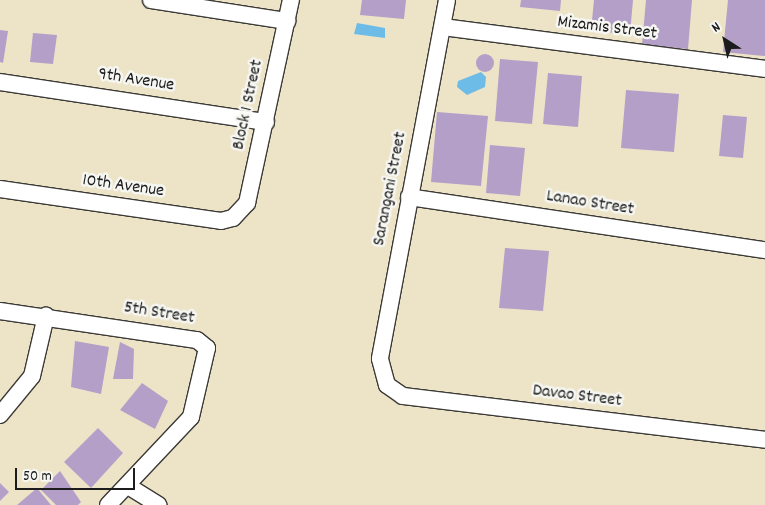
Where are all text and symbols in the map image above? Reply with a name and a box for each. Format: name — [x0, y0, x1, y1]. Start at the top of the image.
street label: Mizamis Street — [556, 12, 658, 46]
north arrow — [700, 15, 750, 65]
text: N — [708, 18, 725, 38]
street label: Block 1 Street — [229, 58, 269, 152]
street label: 9th Avenue — [97, 64, 175, 98]
street label: Sarangani Street — [369, 130, 413, 248]
street label: 10th Avenue — [81, 171, 165, 203]
street label: Lanao Street — [545, 186, 635, 222]
street label: 5th Street — [122, 298, 196, 330]
street label: Davao Street — [531, 381, 623, 413]
scale bar — [18, 458, 138, 490]
text: 50 m — [23, 466, 52, 488]

